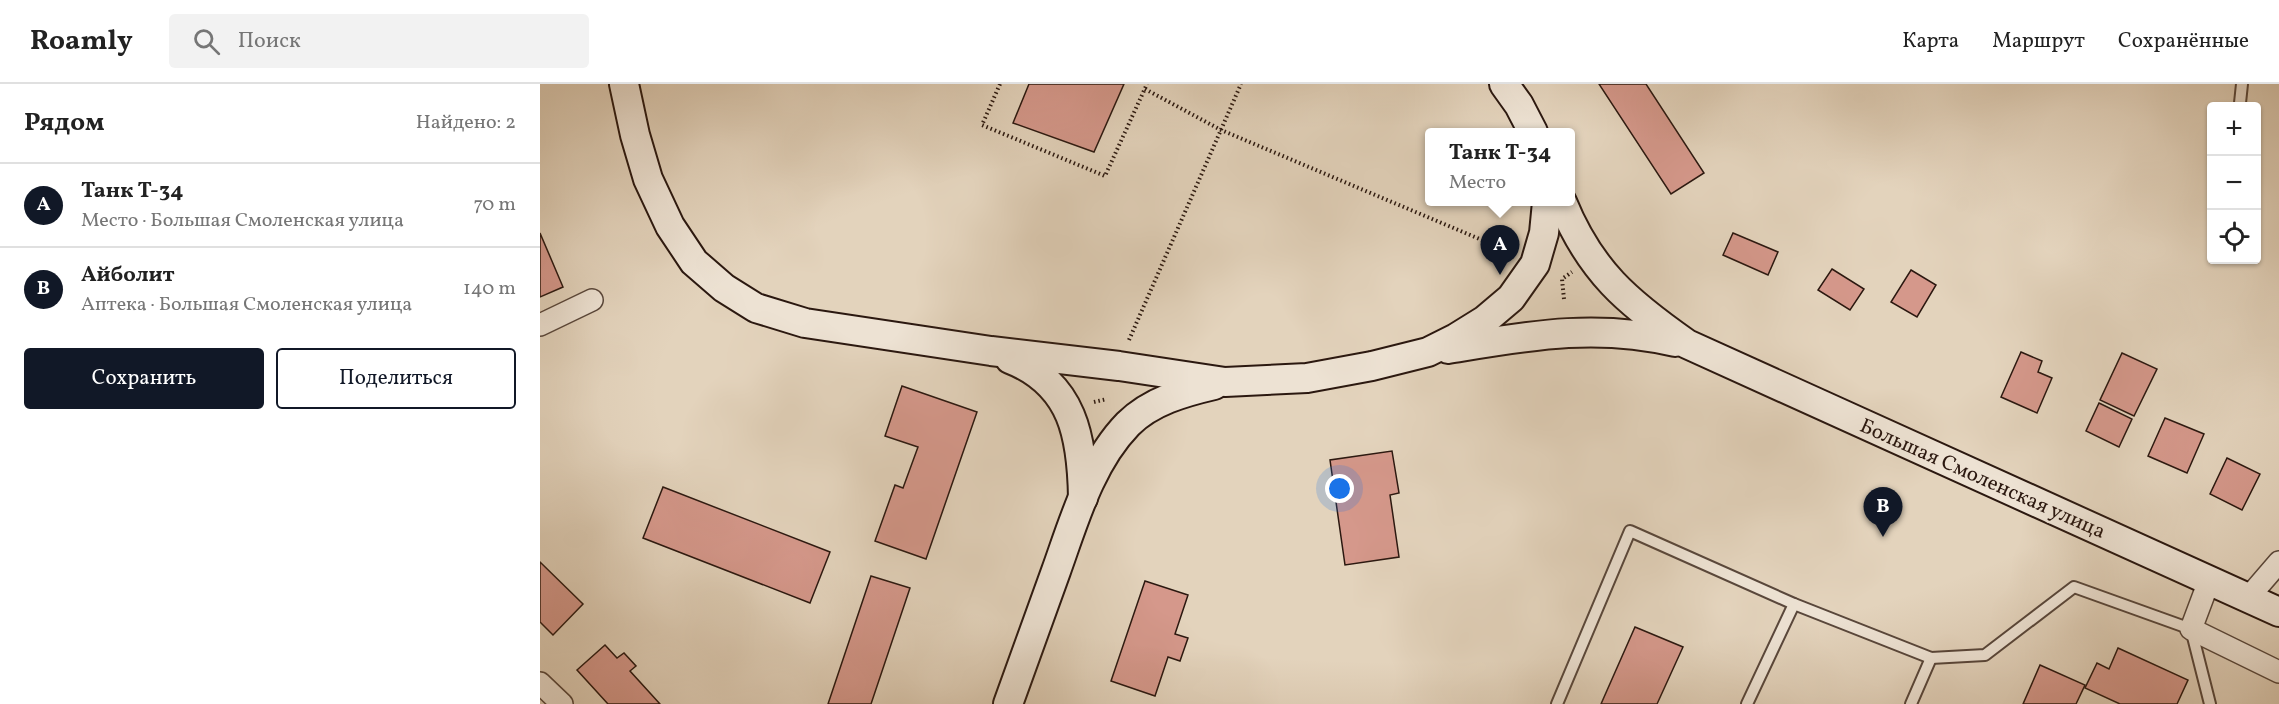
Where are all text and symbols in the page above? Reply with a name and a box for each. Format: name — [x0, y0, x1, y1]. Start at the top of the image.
search box — [169, 14, 589, 68]
text: Roamly — [30, 22, 133, 61]
icon: search — [190, 25, 223, 58]
text: Поиск — [238, 26, 301, 57]
text: Карта — [1902, 27, 1959, 56]
text: Маршрут — [1992, 27, 2085, 56]
text: Сохранённые — [2118, 27, 2249, 56]
map controls — [2207, 102, 2261, 264]
button: + — [2207, 102, 2261, 156]
text: Рядом — [24, 105, 104, 141]
text: Найдено: 2 — [416, 109, 516, 137]
popup — [1425, 128, 1575, 206]
text: Танк Т-34 — [1449, 138, 1551, 169]
button: − — [2207, 156, 2261, 210]
text: Место — [1449, 169, 1506, 197]
text: Танк Т-34 — [81, 176, 184, 207]
text: A — [36, 191, 51, 219]
text: 70 m — [473, 191, 516, 219]
text: Место · Большая Смоленская улица — [81, 207, 404, 235]
button: locate — [2207, 210, 2261, 264]
pin: A — [1480, 226, 1520, 275]
text: Айболит — [81, 260, 175, 291]
text: B — [37, 275, 50, 303]
text: 140 m — [463, 275, 516, 303]
text: Аптека · Большая Смоленская улица — [81, 291, 412, 319]
button: Сохранить — [24, 348, 264, 409]
button: Поделиться — [276, 348, 516, 409]
street label: Большая Смоленская улица — [1855, 412, 2110, 547]
your location — [1325, 474, 1354, 503]
pin: B — [1864, 488, 1902, 537]

